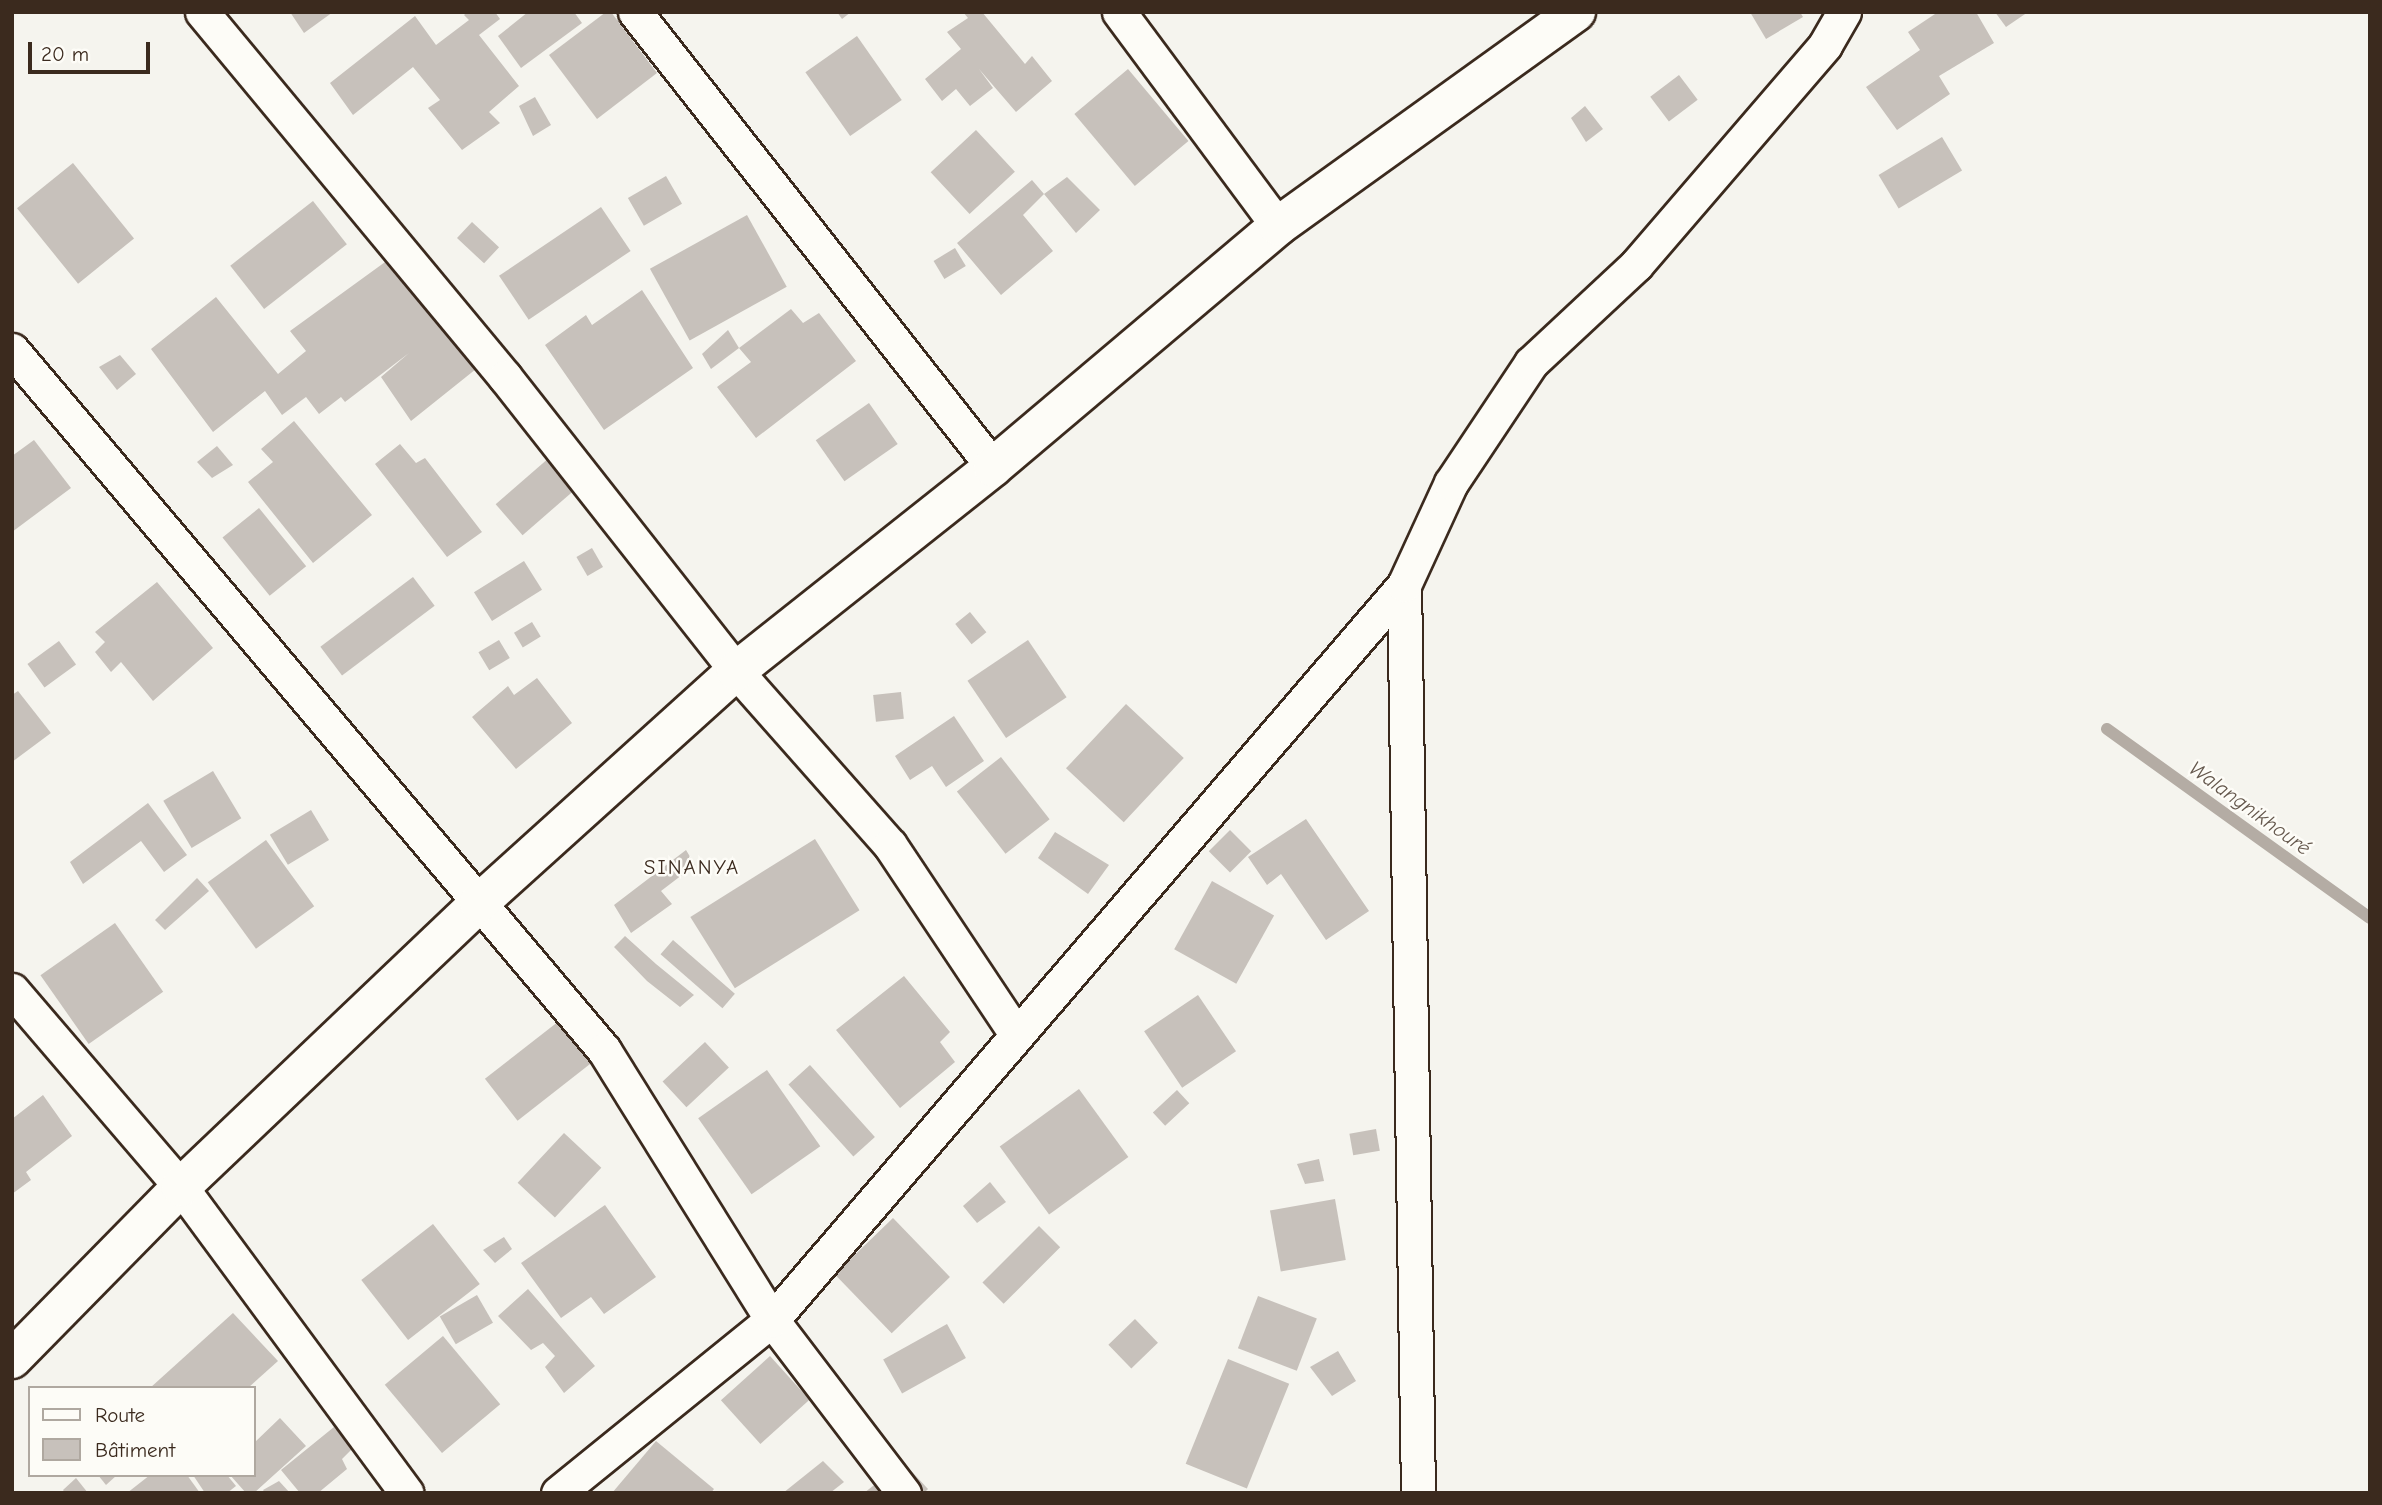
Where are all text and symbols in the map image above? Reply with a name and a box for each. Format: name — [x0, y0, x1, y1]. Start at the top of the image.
scale bar — [32, 28, 154, 72]
text: 20 m — [41, 42, 89, 66]
water label: Walangnikhouré — [2184, 755, 2316, 861]
district label: SINANYA — [645, 854, 739, 880]
legend — [28, 1386, 256, 1477]
text: Route — [95, 1403, 145, 1427]
text: Bâtiment — [95, 1438, 175, 1462]

